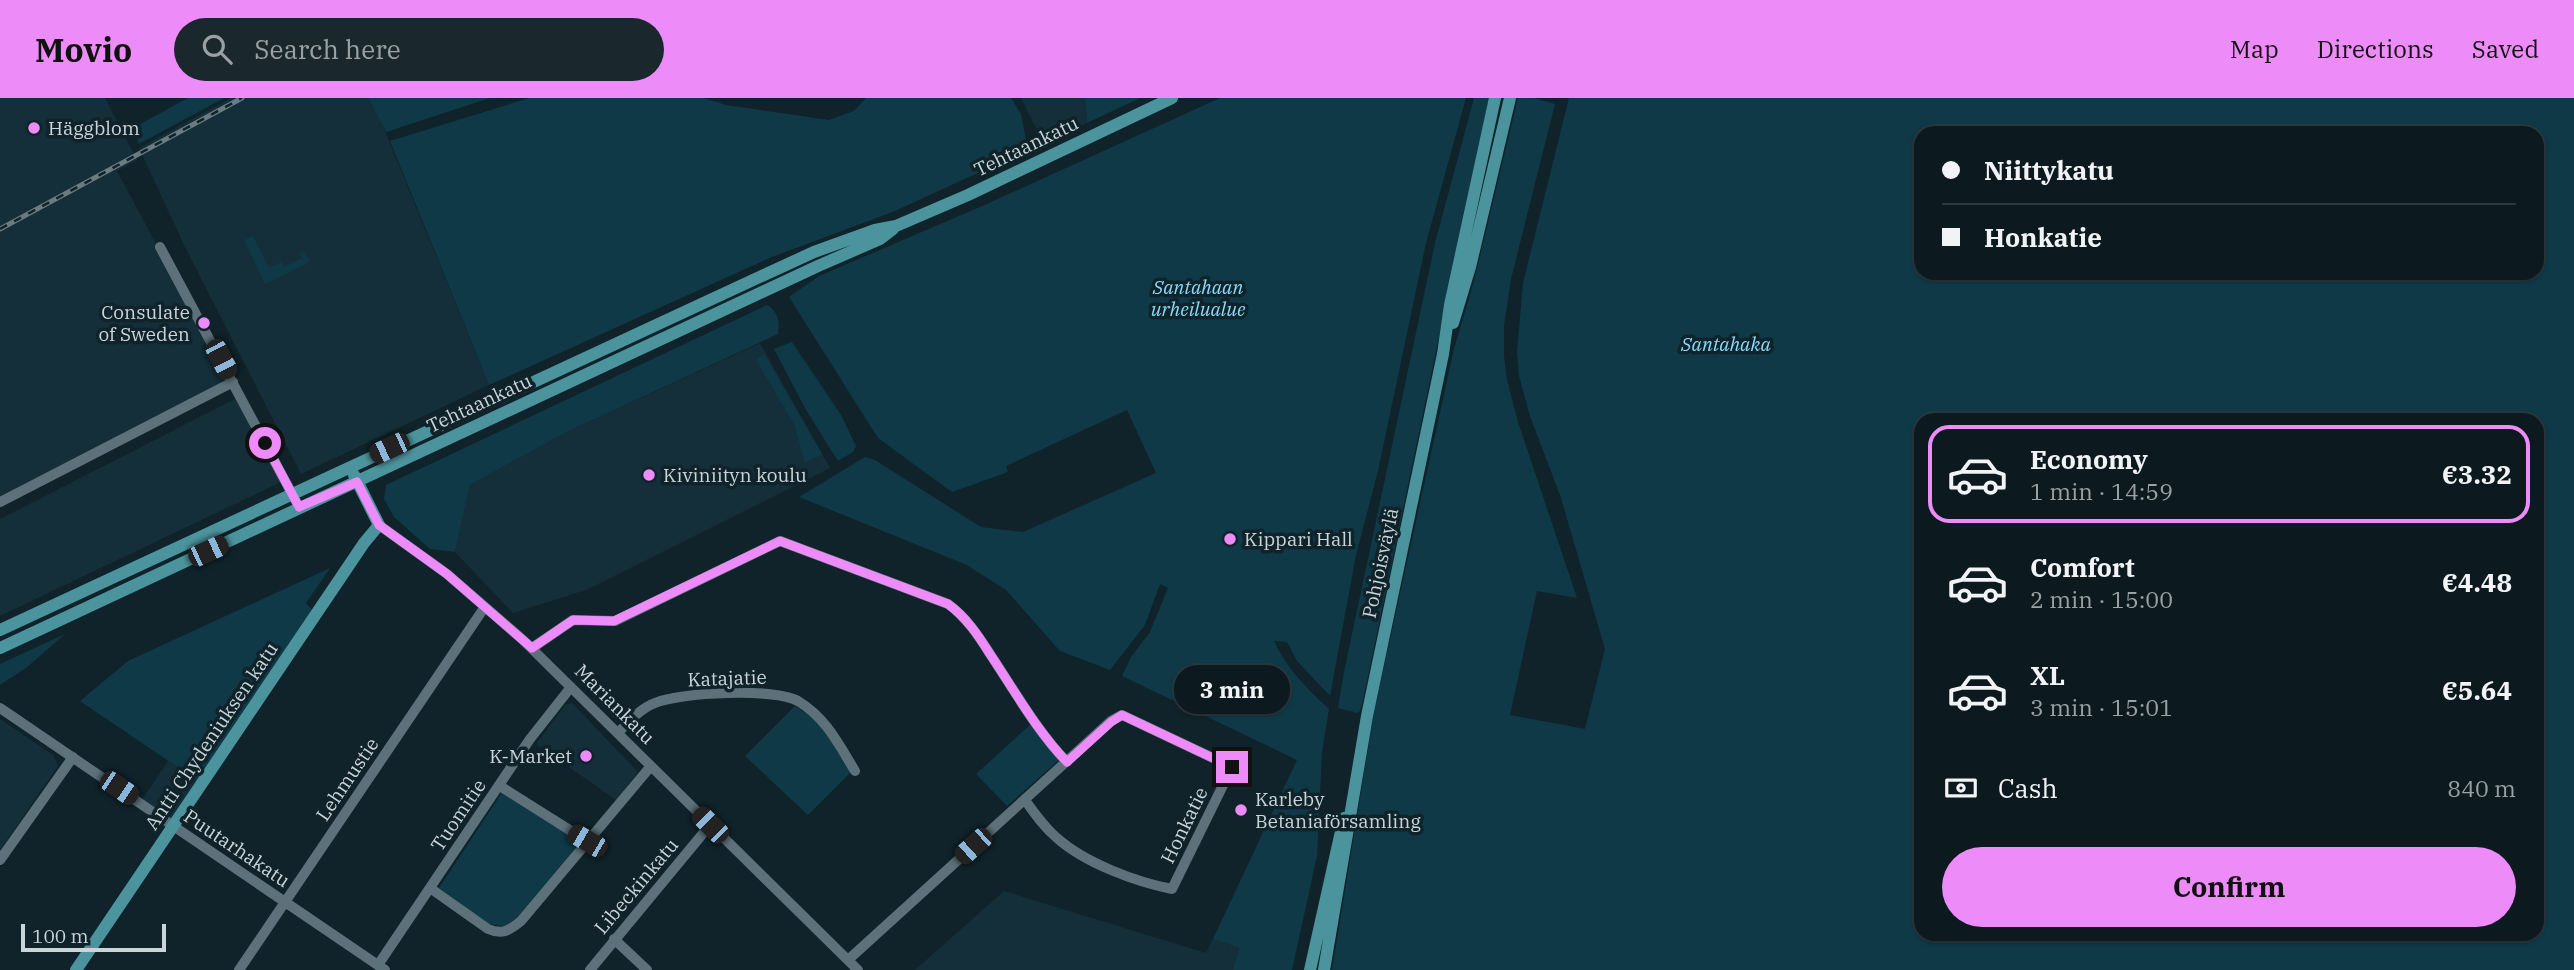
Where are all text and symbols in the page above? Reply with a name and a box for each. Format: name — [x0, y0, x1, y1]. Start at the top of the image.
search box — [174, 18, 664, 81]
text: Movio — [35, 28, 132, 71]
icon: search — [198, 30, 236, 68]
text: Search here — [254, 32, 401, 66]
text: Map — [2230, 33, 2279, 65]
text: Directions — [2317, 33, 2434, 65]
text: Saved — [2472, 33, 2539, 65]
street label: Tehtaankatu — [970, 110, 1082, 182]
place label: Häggblom — [48, 116, 140, 140]
marker: Häggblom — [26, 120, 42, 136]
text: Niittykatu — [1984, 153, 2114, 187]
text: Honkatie — [1984, 220, 2102, 254]
park label: Santahaan urheilualue — [1151, 275, 1246, 321]
place label: Consulate of Sweden — [98, 300, 190, 346]
marker: Consulate of Sweden — [196, 315, 212, 331]
park label: Santahaka — [1680, 332, 1772, 356]
car — [202, 336, 241, 382]
street label: Tehtaankatu — [423, 368, 535, 438]
route start — [249, 427, 281, 459]
car — [366, 430, 413, 466]
text: Economy — [2030, 442, 2148, 476]
icon: car — [1946, 443, 2009, 506]
text: €3.32 — [2442, 457, 2512, 491]
place label: Kiviniityn koulu — [663, 463, 807, 487]
marker: Kiviniityn koulu — [641, 467, 657, 483]
text: 1 min · 14:59 — [2030, 476, 2173, 506]
street label: Pohjoisväylä — [1357, 506, 1403, 620]
place label: Kippari Hall — [1244, 527, 1353, 551]
marker: Kippari Hall — [1222, 531, 1238, 547]
car — [185, 533, 232, 569]
text: Comfort — [2030, 550, 2135, 584]
icon: car — [1946, 551, 2009, 614]
text: €4.48 — [2442, 565, 2512, 599]
text: 2 min · 15:00 — [2030, 584, 2173, 614]
street label: Antti Chydeniuksen katu — [139, 637, 283, 834]
text: XL — [2030, 658, 2065, 692]
street label: Mariankatu — [570, 659, 660, 749]
icon: car — [1946, 659, 2009, 722]
street label: Katajatie — [687, 665, 767, 691]
callout: 3 min — [1174, 666, 1290, 714]
text: €5.64 — [2442, 673, 2512, 707]
text: 3 min — [1200, 674, 1264, 704]
text: 3 min · 15:01 — [2030, 692, 2173, 722]
street label: Lehmustie — [310, 733, 384, 825]
place label: K-Market — [489, 744, 572, 768]
marker: K-Market — [578, 748, 594, 764]
route end — [1216, 751, 1248, 783]
car — [96, 768, 143, 808]
icon: cash — [1942, 769, 1980, 807]
text: Cash — [1998, 771, 2058, 805]
text: 840 m — [2447, 773, 2516, 803]
street label: Tuomitie — [425, 775, 491, 855]
street label: Honkatie — [1155, 783, 1213, 867]
place label: Karleby Betaniaförsamling — [1255, 787, 1421, 833]
marker: Karleby Betaniaförsamling — [1233, 802, 1249, 818]
car — [688, 803, 733, 847]
street label: Puutarhakatu — [179, 804, 295, 892]
car — [564, 821, 611, 861]
car — [951, 824, 996, 868]
street label: Libeckinkatu — [589, 833, 683, 939]
button: Confirm — [1942, 847, 2516, 927]
scale bar — [21, 921, 166, 953]
text: 100 m — [32, 924, 89, 948]

